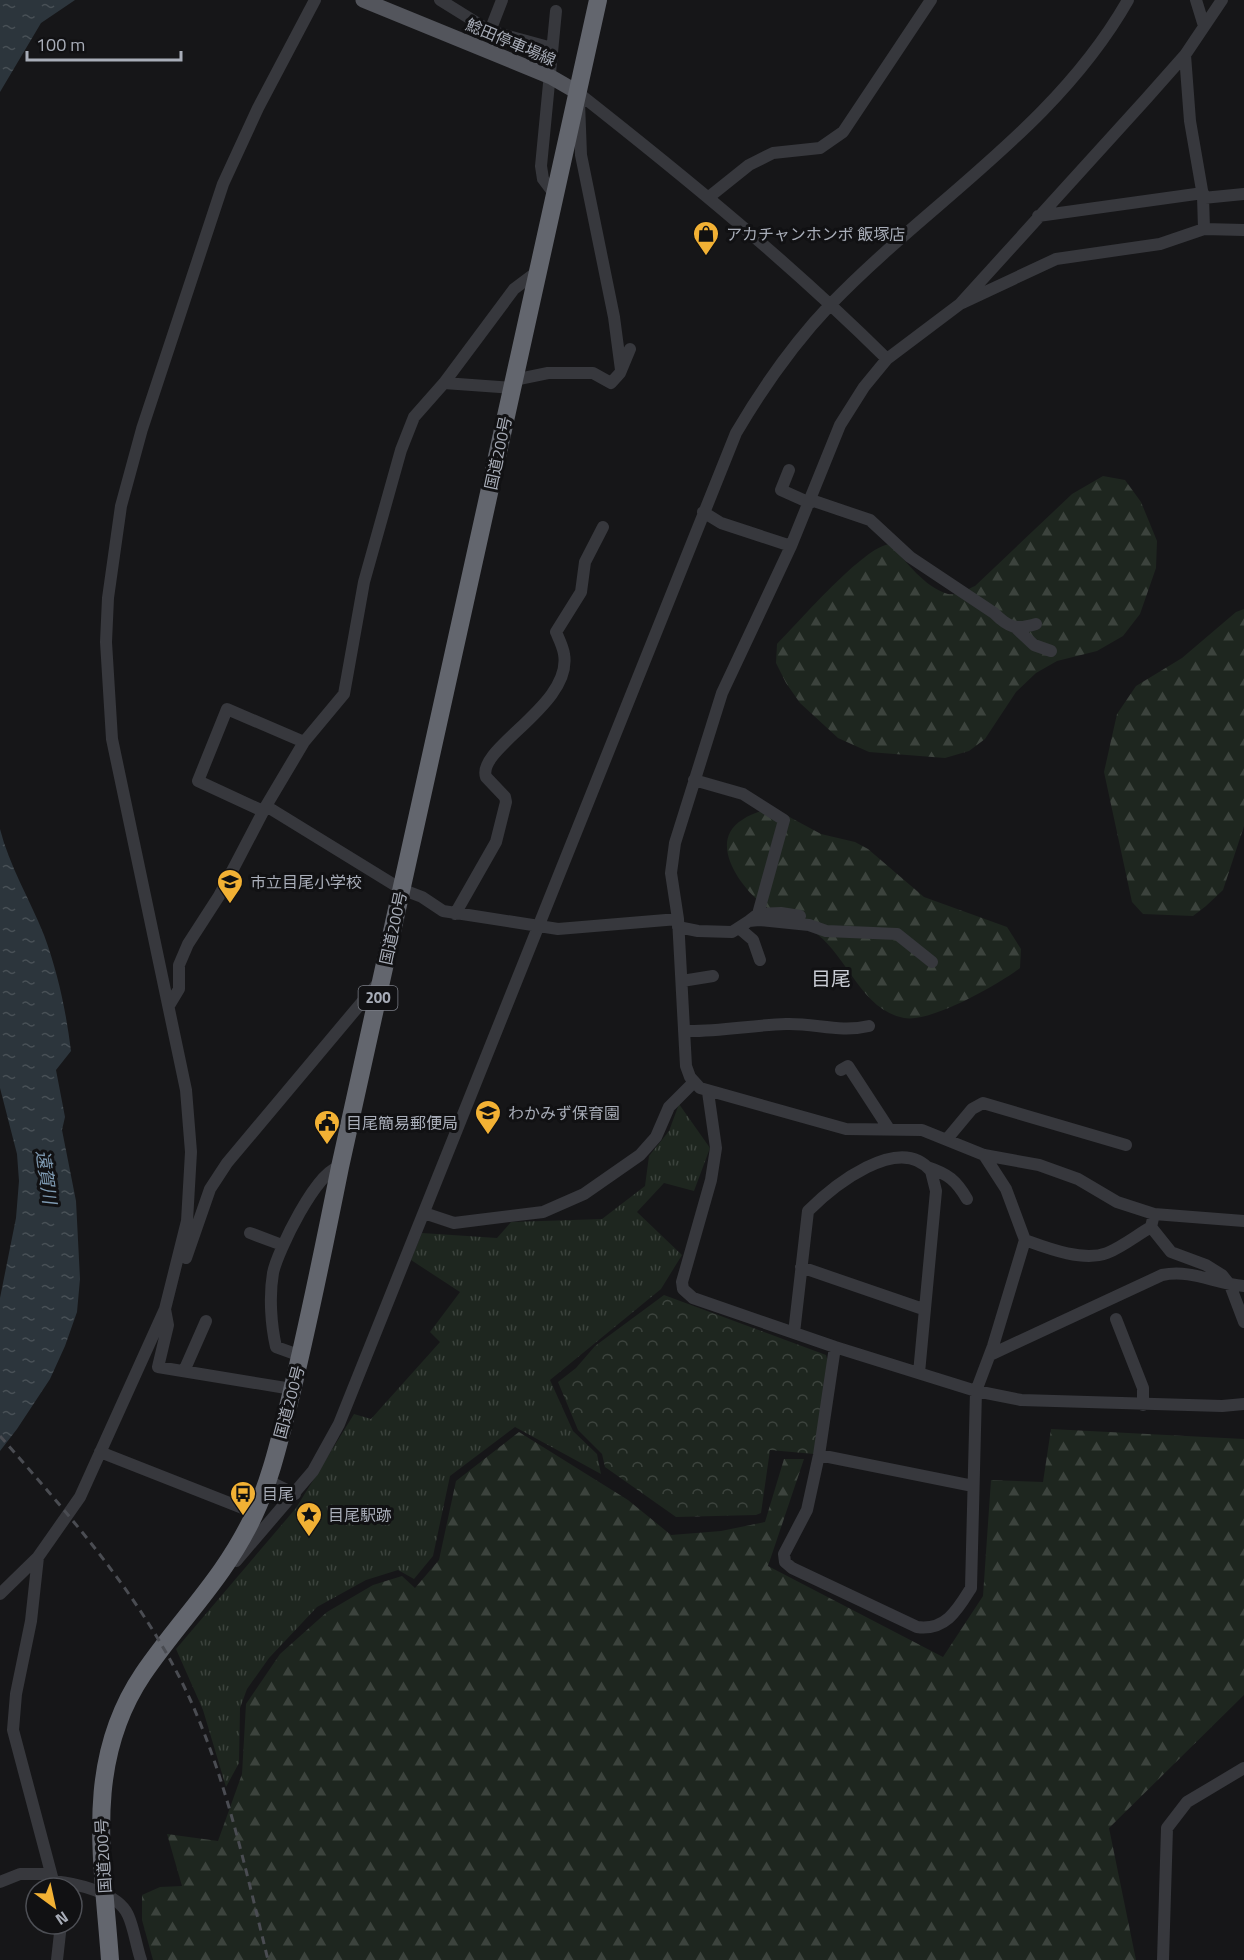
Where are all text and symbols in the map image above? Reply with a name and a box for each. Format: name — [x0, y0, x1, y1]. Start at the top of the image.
street label: 鯰田停車場線 — [462, 12, 560, 72]
scale bar — [27, 24, 182, 62]
text: 100 m — [36, 31, 85, 58]
shop icon: アカチャンホンポ 飯塚店 — [691, 219, 721, 257]
place label: アカチャンホンポ 飯塚店 — [726, 222, 905, 246]
street label: 国道200号 — [478, 414, 518, 492]
school or university icon: 市立目尾小学校 — [215, 867, 245, 905]
place label: 市立目尾小学校 — [250, 870, 362, 894]
street label: 国道200号 — [373, 889, 413, 967]
district label: 目尾 — [811, 963, 851, 994]
road number: 200 — [358, 986, 398, 1010]
school or university icon: わかみず保育園 — [473, 1098, 503, 1136]
place label: わかみず保育園 — [508, 1101, 620, 1125]
public building icon: 目尾簡易郵便局 — [312, 1108, 342, 1146]
place label: 目尾簡易郵便局 — [346, 1111, 458, 1135]
water label: 遠賀川 — [29, 1148, 64, 1208]
street label: 国道200号 — [268, 1363, 310, 1441]
bus stop icon: 目尾 — [228, 1479, 258, 1517]
place label: 目尾 — [262, 1482, 294, 1506]
place icon: 目尾駅跡 — [294, 1500, 324, 1538]
place label: 目尾駅跡 — [328, 1503, 392, 1527]
street label: 国道200号 — [89, 1818, 117, 1894]
north arrow — [24, 1876, 84, 1936]
text: N — [51, 1905, 73, 1932]

